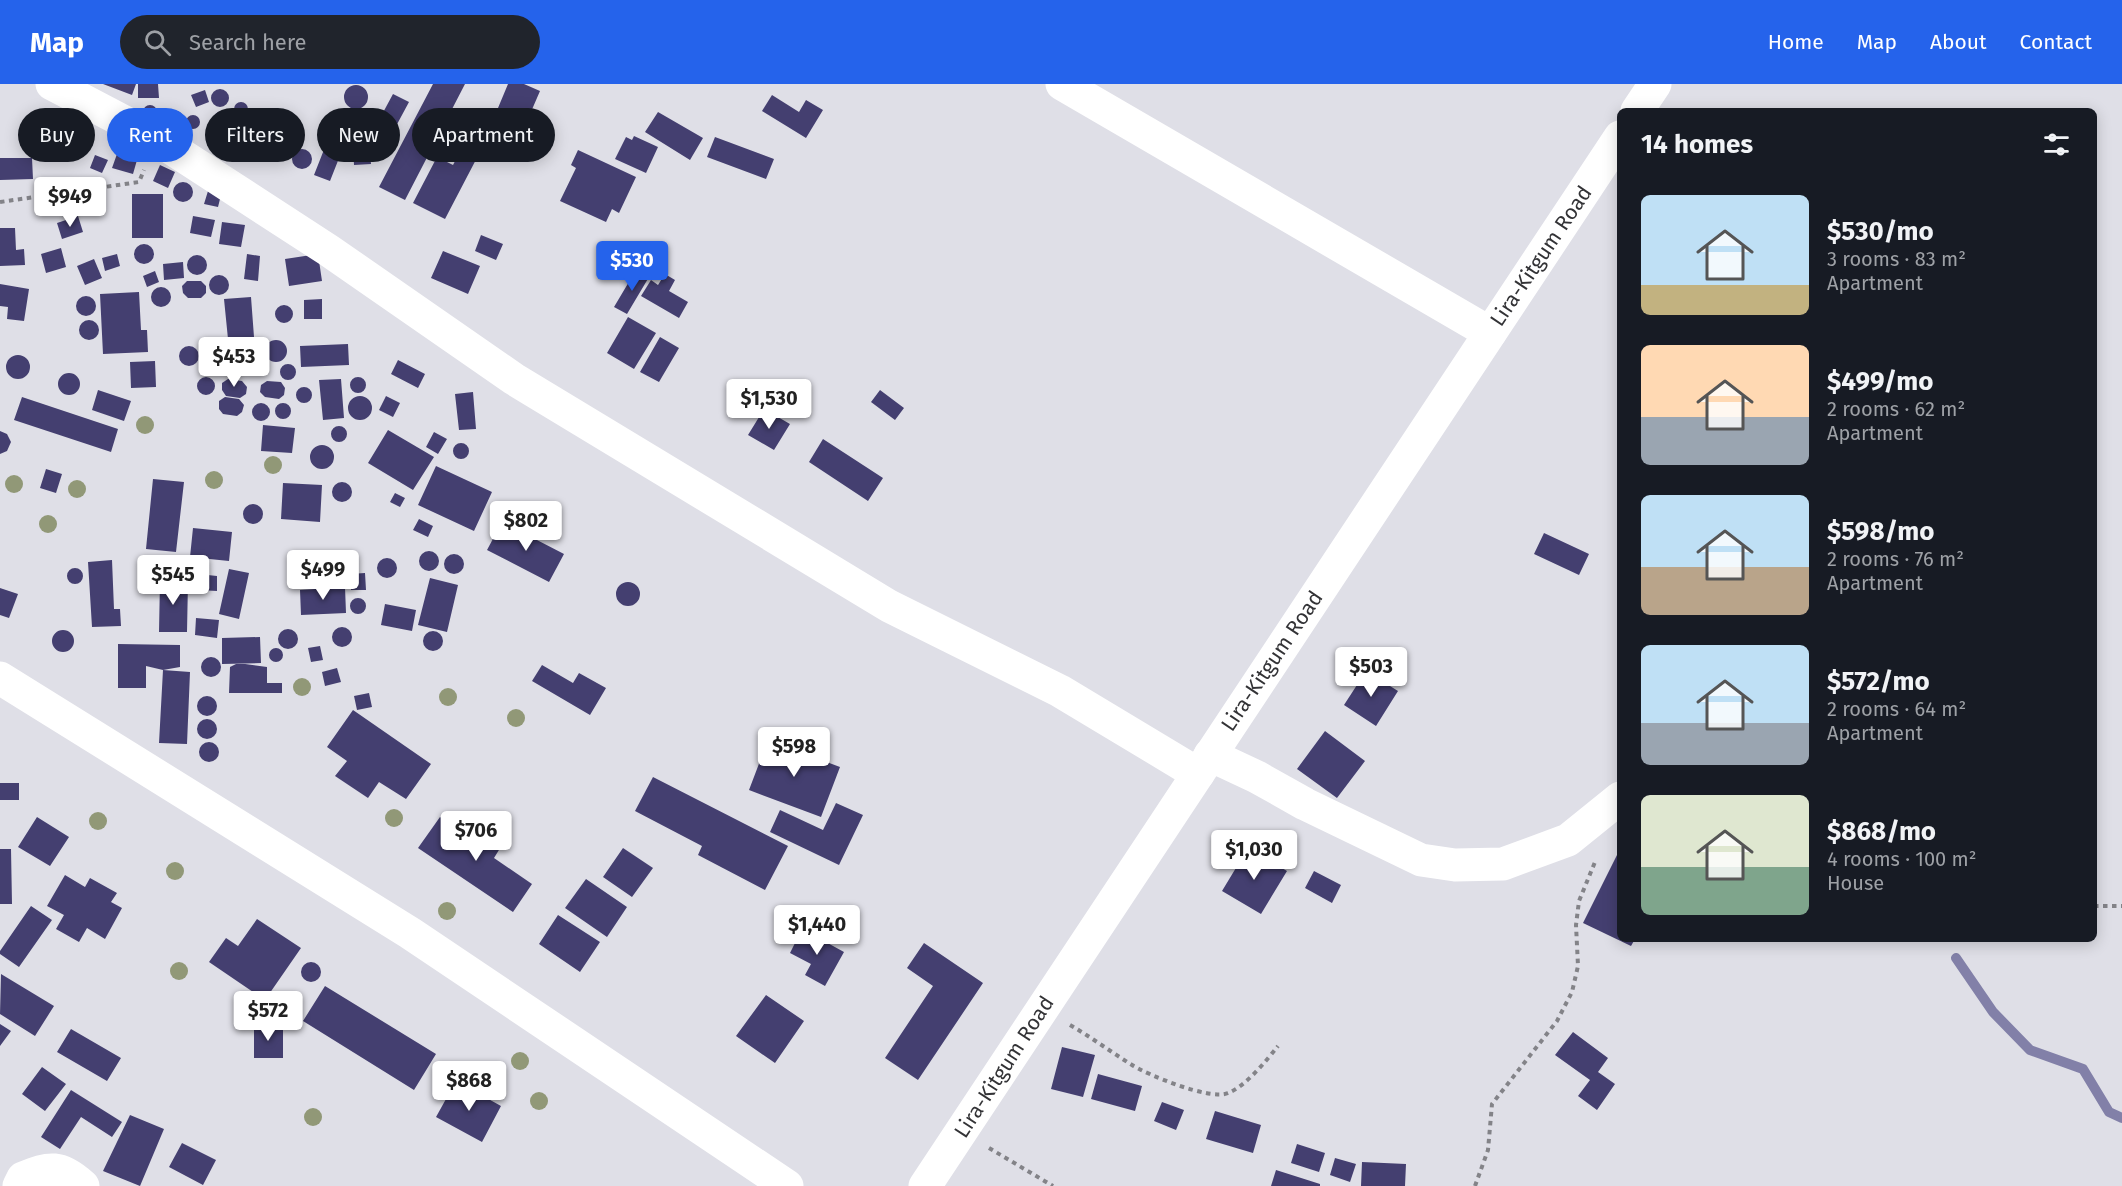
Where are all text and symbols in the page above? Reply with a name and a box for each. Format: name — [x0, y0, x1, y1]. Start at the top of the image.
search box — [120, 15, 540, 69]
text: Map — [30, 26, 84, 59]
icon: search — [141, 26, 174, 59]
text: Search here — [189, 29, 307, 56]
text: Home — [1768, 29, 1824, 55]
text: Map — [1857, 29, 1897, 55]
text: About — [1930, 29, 1987, 55]
text: Contact — [2020, 29, 2092, 55]
chip: Buy — [18, 108, 95, 162]
chip: Rent — [107, 108, 193, 162]
chip: Filters — [205, 108, 305, 162]
chip: New — [317, 108, 400, 162]
chip: Apartment — [412, 108, 555, 162]
icon: filters — [2040, 128, 2073, 161]
text: 14 homes — [1641, 129, 1753, 160]
pin: $949 — [34, 177, 106, 228]
street label: Lira-Kitgum Road — [1484, 181, 1598, 331]
text: $949 — [48, 184, 92, 208]
text: $530/mo — [1827, 216, 1934, 247]
icon: home — [1689, 219, 1761, 291]
pin: $530 — [596, 241, 668, 292]
text: 3 rooms · 83 m² — [1827, 247, 1966, 271]
text: $530 — [610, 248, 654, 272]
text: Apartment — [1827, 271, 1923, 295]
pin: $453 — [198, 337, 270, 388]
text: $453 — [212, 344, 256, 368]
text: $499/mo — [1827, 366, 1933, 397]
icon: home — [1689, 369, 1761, 441]
pin: $1,530 — [720, 379, 818, 430]
text: $1,530 — [740, 386, 798, 410]
text: 2 rooms · 62 m² — [1827, 397, 1965, 421]
text: Apartment — [1827, 421, 1923, 445]
pin: $802 — [490, 501, 562, 552]
text: $802 — [504, 508, 548, 532]
text: $598/mo — [1827, 516, 1934, 547]
icon: home — [1689, 519, 1761, 591]
text: 2 rooms · 76 m² — [1827, 547, 1964, 571]
pin: $499 — [287, 550, 359, 601]
pin: $545 — [137, 555, 209, 606]
text: $499 — [301, 557, 345, 581]
text: $545 — [151, 562, 195, 586]
text: Apartment — [1827, 571, 1923, 595]
street label: Lira-Kitgum Road — [1215, 586, 1329, 736]
pin: $503 — [1335, 647, 1407, 698]
text: $503 — [1349, 654, 1393, 678]
text: $572/mo — [1827, 666, 1930, 697]
icon: home — [1689, 669, 1761, 741]
text: 2 rooms · 64 m² — [1827, 697, 1966, 721]
text: Apartment — [1827, 721, 1923, 745]
pin: $598 — [758, 727, 830, 778]
text: $598 — [772, 734, 816, 758]
pin: $706 — [440, 811, 512, 862]
text: $868/mo — [1827, 816, 1936, 847]
text: $706 — [455, 818, 497, 842]
icon: home — [1689, 819, 1761, 891]
pin: $1,030 — [1205, 830, 1303, 881]
text: $1,030 — [1225, 837, 1283, 861]
text: 4 rooms · 100 m² — [1827, 847, 1977, 871]
text: House — [1827, 871, 1884, 895]
pin: $1,440 — [768, 905, 866, 956]
text: $1,440 — [788, 912, 846, 936]
pin: $572 — [232, 991, 304, 1042]
street label: Lira-Kitgum Road — [948, 991, 1060, 1143]
text: $572 — [248, 998, 288, 1022]
pin: $868 — [433, 1061, 505, 1112]
text: $868 — [446, 1068, 492, 1092]

